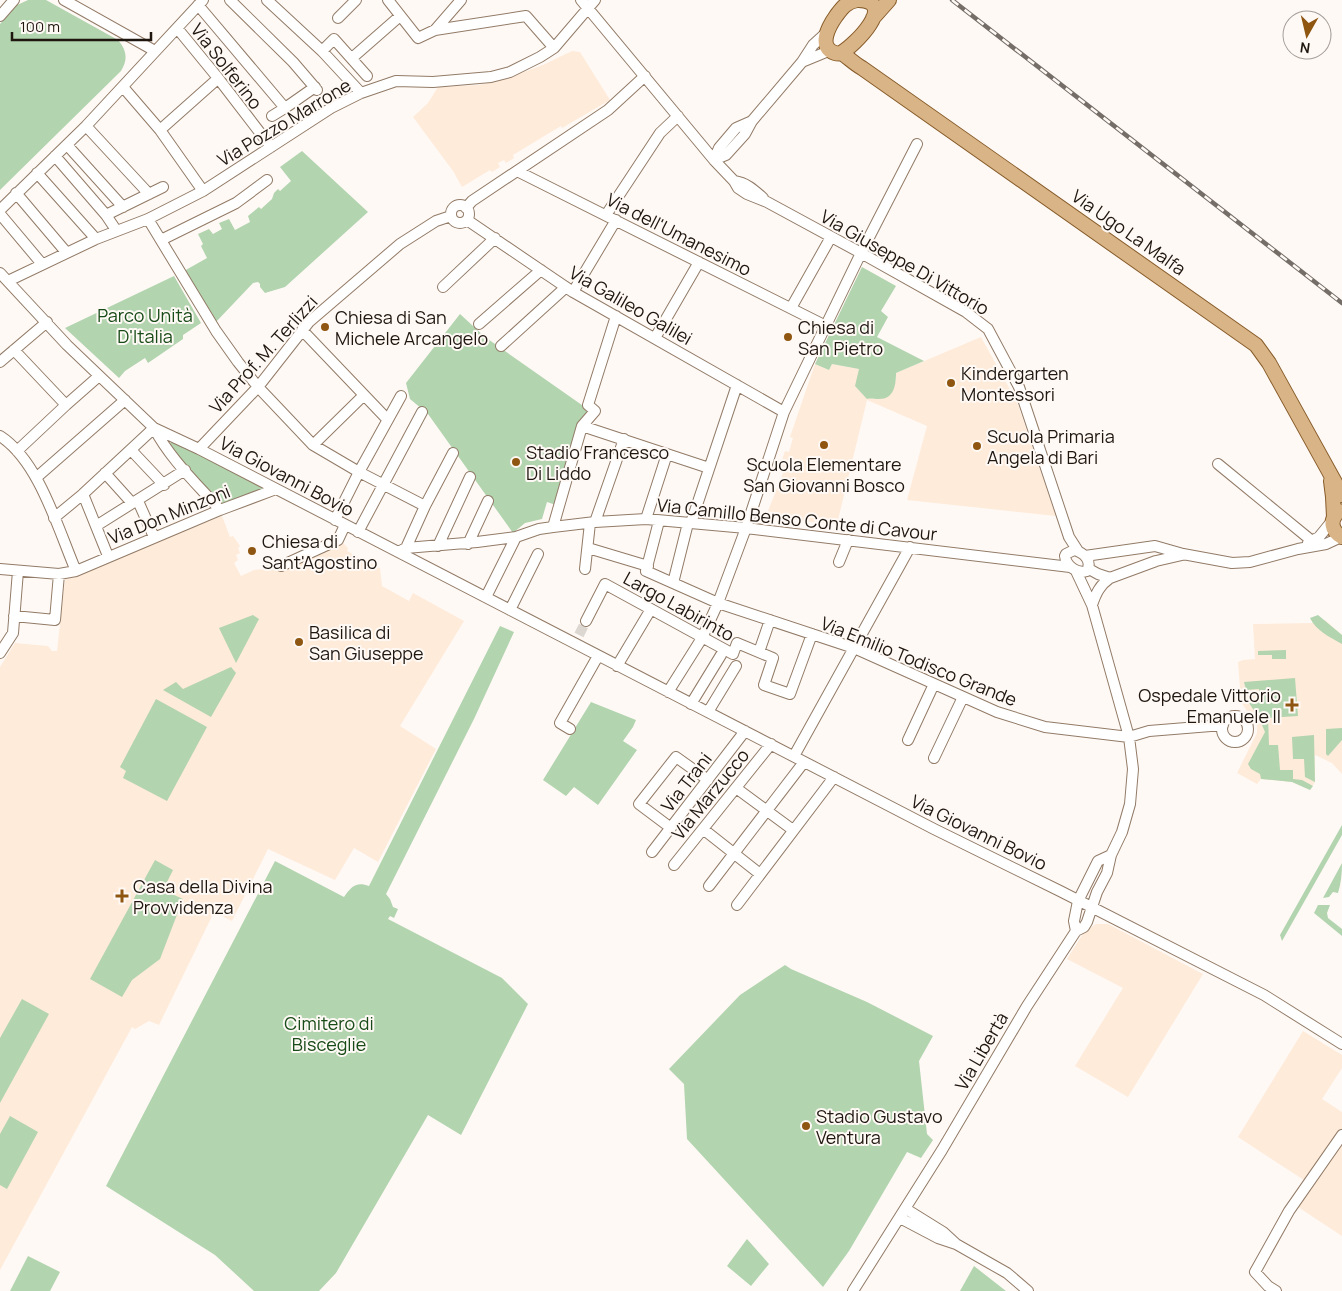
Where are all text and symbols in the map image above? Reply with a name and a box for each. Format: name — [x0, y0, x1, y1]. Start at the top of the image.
scale bar — [12, 10, 151, 42]
north arrow — [1282, 10, 1332, 60]
text: 100 m — [20, 16, 60, 37]
street label: Via Solferino — [186, 18, 268, 114]
text: N — [1299, 38, 1311, 58]
street label: Via Pozzo Marrone — [213, 73, 355, 171]
street label: Via Ugo La Malfa — [1067, 184, 1191, 280]
street label: Via dell'Umanesimo — [602, 187, 756, 281]
street label: Via Giuseppe Di Vittorio — [816, 204, 994, 320]
street label: Via Galileo Galilei — [565, 260, 697, 350]
street label: Via Prof. M. Terlizzi — [204, 290, 322, 418]
park label: Parco Unità D'Italia — [97, 303, 193, 348]
place label: Chiesa di San Michele Arcangelo — [335, 305, 488, 350]
place label: Chiesa di San Pietro — [798, 315, 883, 360]
marker: Chiesa di San Michele Arcangelo — [319, 321, 331, 333]
marker: Chiesa di San Pietro — [782, 331, 794, 343]
place label: Kindergarten Montessori — [961, 361, 1069, 406]
marker: Kindergarten Montessori — [945, 377, 957, 389]
place label: Scuola Primaria Angela di Bari — [987, 424, 1115, 469]
street label: Via Giovanni Bovio — [216, 431, 358, 521]
marker: Scuola Elementare San Giovanni Bosco — [818, 439, 830, 451]
place label: Stadio Francesco Di Liddo — [526, 440, 669, 485]
marker: Scuola Primaria Angela di Bari — [971, 440, 983, 452]
place label: Scuola Elementare San Giovanni Bosco — [743, 452, 905, 497]
marker: Stadio Francesco Di Liddo — [510, 456, 522, 468]
street label: Via Don Minzoni — [104, 479, 234, 549]
street label: Via Camillo Benso Conte di Cavour — [656, 492, 939, 546]
place label: Chiesa di Sant'Agostino — [262, 529, 377, 574]
marker: Chiesa di Sant'Agostino — [246, 545, 258, 557]
street label: Largo Labirinto — [619, 566, 739, 646]
street label: Via Emilio Todisco Grande — [817, 611, 1021, 711]
place label: Basilica di San Giuseppe — [309, 620, 424, 665]
marker: Basilica di San Giuseppe — [293, 636, 305, 648]
place label: Ospedale Vittorio Emanuele II — [1138, 683, 1281, 728]
marker: Ospedale Vittorio Emanuele II — [1285, 698, 1299, 712]
street label: Via Marzucco — [666, 744, 754, 844]
street label: Via Trani — [655, 747, 717, 817]
street label: Via Giovanni Bovio — [907, 789, 1051, 875]
place label: Casa della Divina Provvidenza — [133, 874, 272, 919]
marker: Casa della Divina Provvidenza — [115, 889, 129, 903]
street label: Via Libertà — [949, 1008, 1013, 1094]
park label: Cimitero di Bisceglie — [284, 1011, 374, 1056]
place label: Stadio Gustavo Ventura — [816, 1104, 943, 1149]
marker: Stadio Gustavo Ventura — [800, 1120, 812, 1132]

